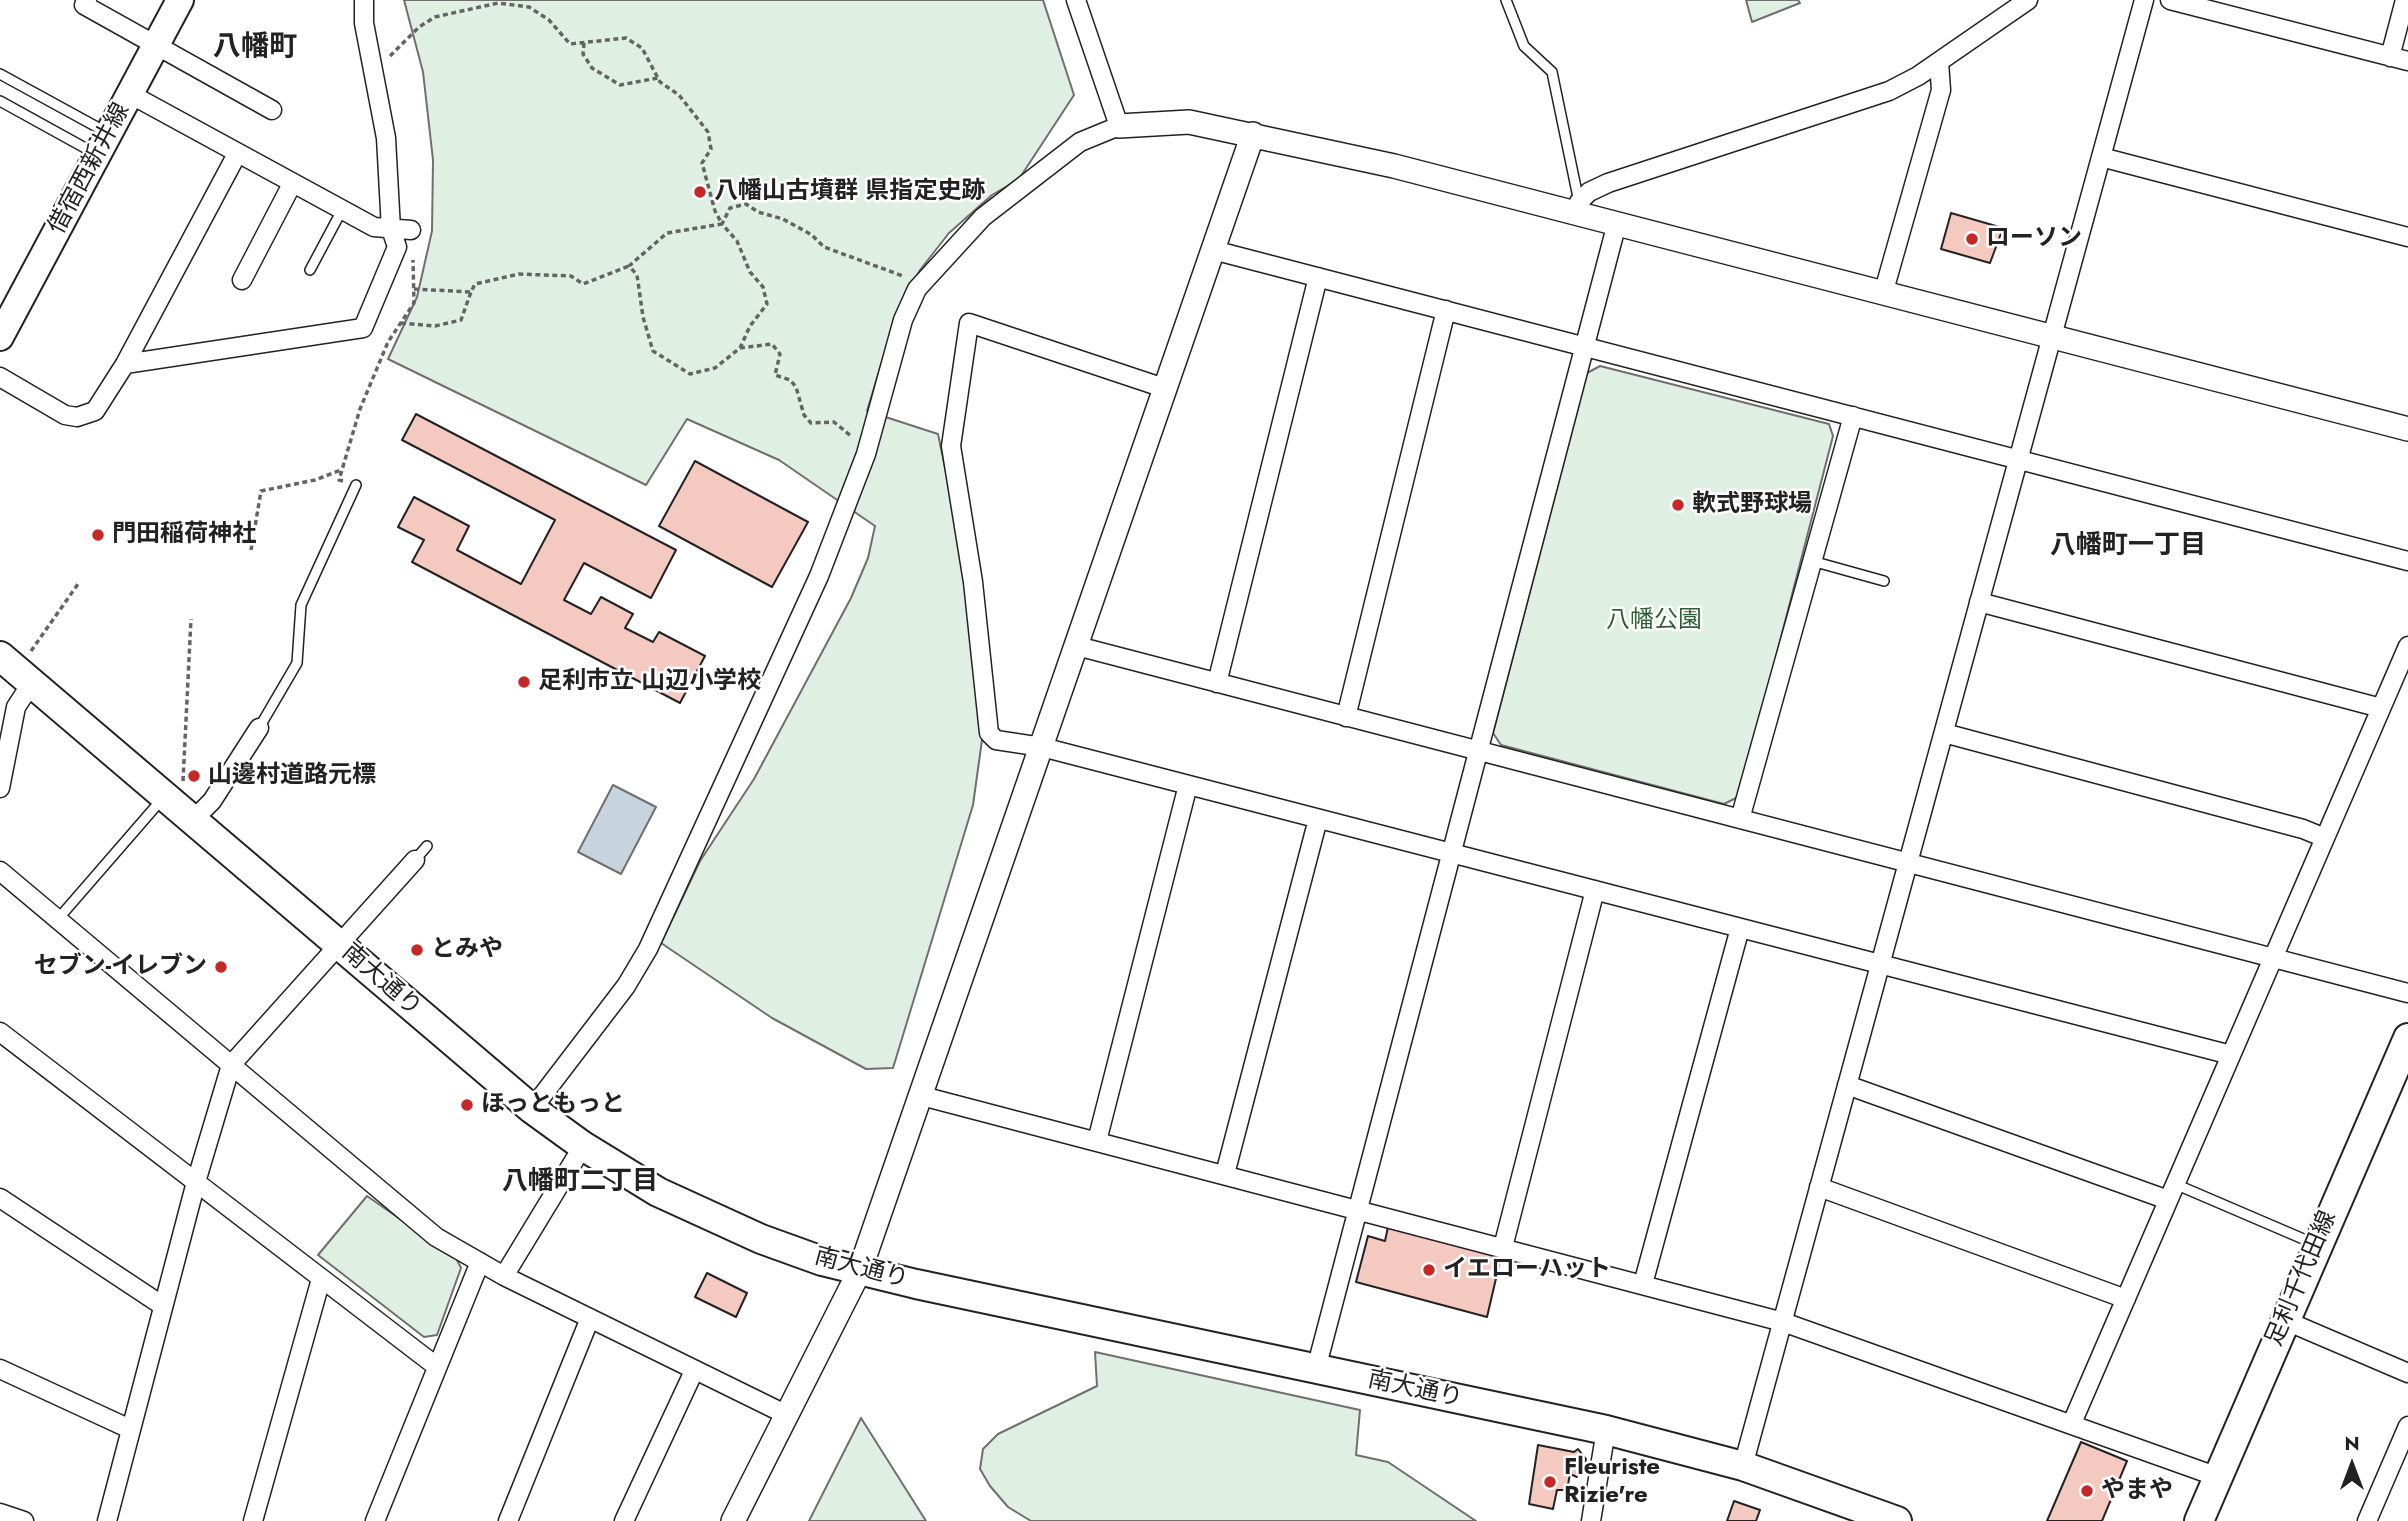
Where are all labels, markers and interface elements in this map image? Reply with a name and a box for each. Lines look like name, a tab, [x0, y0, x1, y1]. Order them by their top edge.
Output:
district label: 八幡町	[213, 31, 297, 65]
street label: 借宿西新井線	[43, 99, 137, 239]
place label: 八幡山古墳群 県指定史跡	[714, 178, 985, 206]
marker: 八幡山古墳群 県指定史跡	[692, 184, 708, 200]
place label: ローソン	[1986, 225, 2082, 253]
marker: ローソン	[1964, 231, 1980, 247]
place label: 軟式野球場	[1692, 491, 1812, 519]
marker: 軟式野球場	[1670, 497, 1686, 513]
place label: 門田稲荷神社	[112, 521, 256, 549]
marker: 門田稲荷神社	[90, 527, 106, 543]
district label: 八幡町一丁目	[2050, 531, 2206, 563]
park label: 八幡公園	[1606, 607, 1702, 635]
place label: 足利市立 山辺小学校	[538, 668, 761, 696]
marker: 足利市立 山辺小学校	[516, 674, 532, 690]
place label: 山邊村道路元標	[208, 762, 376, 790]
marker: 山邊村道路元標	[186, 768, 202, 784]
place label: とみや	[431, 936, 503, 964]
street label: 南大通り	[335, 939, 427, 1023]
marker: とみや	[409, 942, 425, 958]
place label: セブン-イレブン	[34, 953, 207, 981]
marker: セブン-イレブン	[213, 959, 229, 975]
place label: ほっともっと	[481, 1091, 625, 1119]
marker: ほっともっと	[459, 1097, 475, 1113]
district label: 八幡町二丁目	[502, 1167, 658, 1199]
street label: 足利千代田線	[2261, 1207, 2343, 1351]
street label: 南大通り	[811, 1243, 911, 1295]
place label: イエローハット	[1443, 1256, 1611, 1284]
marker: イエローハット	[1421, 1262, 1437, 1278]
street label: 南大通り	[1365, 1366, 1465, 1414]
north arrow	[2317, 1430, 2387, 1500]
text: N	[2344, 1430, 2360, 1457]
place label: Fleuriste Rizie're	[1564, 1454, 1660, 1510]
marker: Fleuriste Rizie're	[1542, 1474, 1558, 1490]
place label: やまや	[2101, 1477, 2173, 1505]
marker: やまや	[2079, 1483, 2095, 1499]

